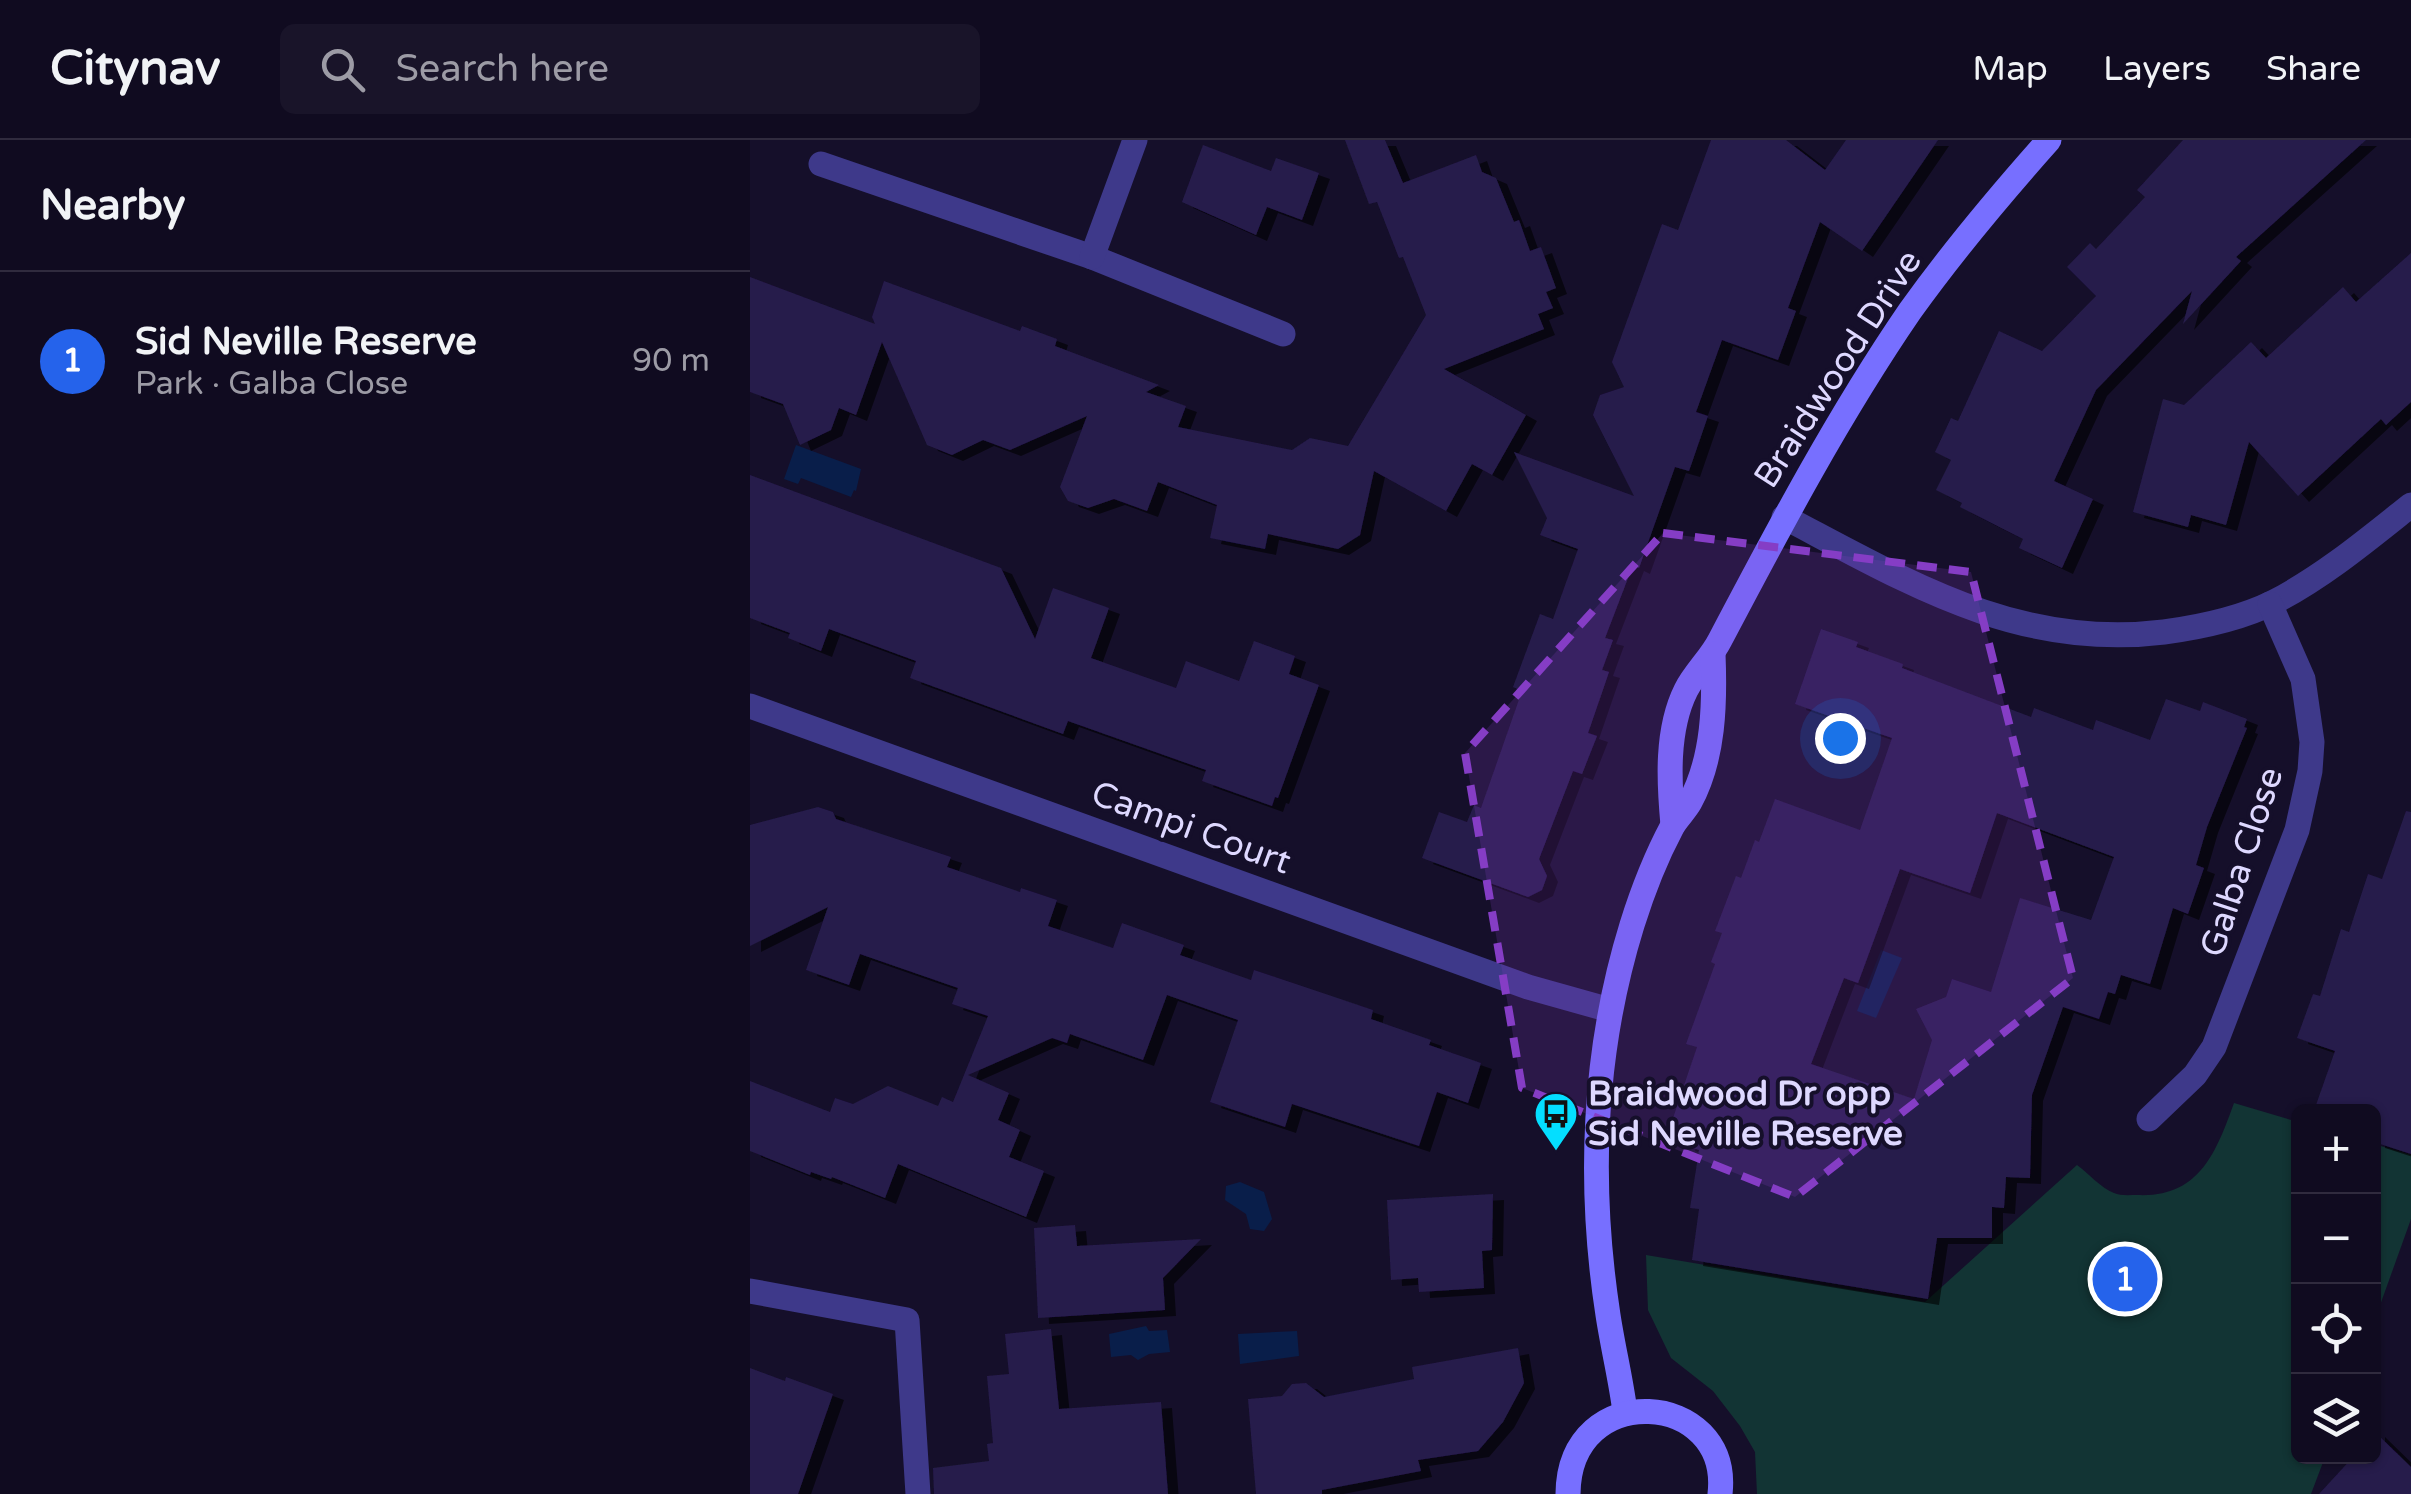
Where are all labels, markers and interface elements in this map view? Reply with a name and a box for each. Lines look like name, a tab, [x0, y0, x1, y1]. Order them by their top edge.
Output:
search box	[280, 24, 980, 114]
text: Citynav	[50, 40, 220, 98]
icon: search	[315, 42, 370, 97]
text: Search here	[395, 46, 609, 92]
text: Map	[1972, 48, 2048, 90]
text: Layers	[2103, 48, 2211, 90]
text: Share	[2266, 48, 2361, 90]
text: Nearby	[40, 180, 185, 231]
street label: Braidwood Drive	[1745, 242, 1931, 496]
text: Sid Neville Reserve	[135, 319, 477, 365]
text: 1	[62, 342, 83, 380]
text: 90 m	[632, 342, 710, 380]
text: Park · Galba Close	[135, 365, 408, 403]
your location	[1815, 713, 1866, 764]
street label: Galba Close	[2192, 762, 2292, 962]
street label: Campi Court	[1086, 772, 1296, 884]
place label: Braidwood Dr opp Sid Neville Reserve	[1588, 1073, 1903, 1155]
bus stop icon: Braidwood Dr opp Sid Neville Reserve	[1533, 1091, 1579, 1152]
map controls	[2291, 1104, 2381, 1464]
button: +	[2291, 1104, 2381, 1194]
button: −	[2291, 1194, 2381, 1284]
pin: 1	[2092, 1242, 2158, 1316]
button: locate	[2291, 1284, 2381, 1374]
button: layers	[2291, 1374, 2381, 1464]

